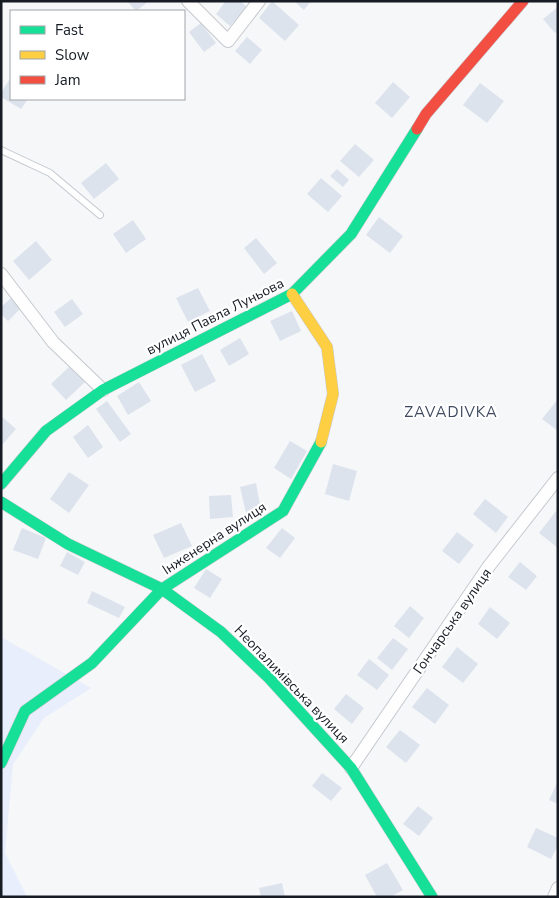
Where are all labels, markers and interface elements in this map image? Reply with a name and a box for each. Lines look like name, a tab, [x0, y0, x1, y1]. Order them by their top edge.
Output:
legend	[10, 10, 185, 100]
text: Fast	[55, 20, 84, 40]
text: Slow	[55, 45, 90, 65]
text: Jam	[54, 70, 81, 90]
street label: вулиця Павла Луньова	[143, 274, 287, 359]
district label: ZAVADIVKA	[404, 402, 498, 422]
street label: Інженерна вулиця	[159, 498, 270, 579]
street label: Гончарська вулиця	[409, 565, 496, 678]
street label: Неопалимівська вулиця	[230, 621, 353, 748]

